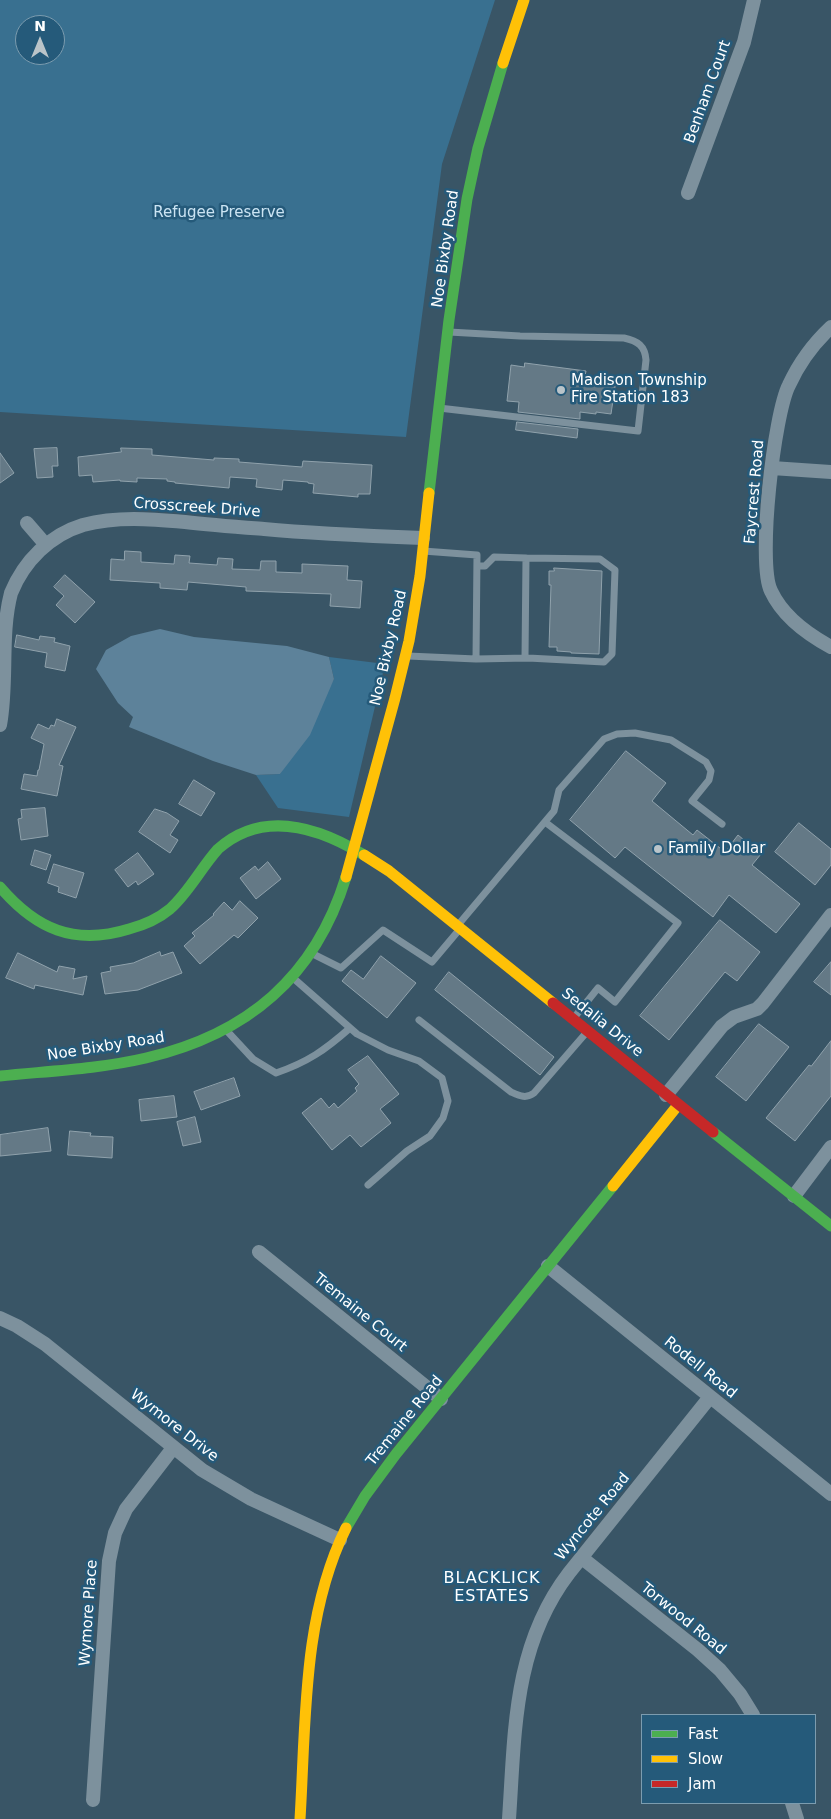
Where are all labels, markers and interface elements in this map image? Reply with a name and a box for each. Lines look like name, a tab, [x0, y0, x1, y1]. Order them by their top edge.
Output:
north arrow	[15, 15, 65, 65]
text: N	[34, 18, 46, 34]
street label: Benham Court	[681, 38, 735, 146]
street label: Noe Bixby Road	[429, 189, 463, 309]
park label: Refugee Preserve	[153, 204, 285, 222]
place label: Madison Township Fire Station 183	[571, 372, 707, 407]
marker: Madison Township Fire Station 183	[555, 384, 567, 396]
street label: Faycrest Road	[741, 439, 769, 545]
street label: Crosscreek Drive	[133, 495, 261, 521]
street label: Noe Bixby Road	[367, 588, 411, 708]
place label: Family Dollar	[668, 840, 765, 858]
marker: Family Dollar	[652, 843, 664, 855]
street label: Sedalia Drive	[558, 985, 646, 1061]
street label: Noe Bixby Road	[46, 1029, 166, 1065]
street label: Tremaine Court	[310, 1270, 410, 1356]
street label: Rodell Road	[660, 1333, 740, 1403]
street label: Tremaine Road	[363, 1372, 447, 1470]
street label: Wymore Drive	[126, 1386, 222, 1466]
street label: Wyncote Road	[552, 1469, 634, 1565]
street label: Wymore Place	[76, 1559, 102, 1667]
district label: BLACKLICK ESTATES	[442, 1569, 542, 1607]
street label: Torwood Road	[637, 1579, 729, 1659]
legend	[641, 1714, 816, 1804]
text: Fast	[688, 1725, 718, 1743]
text: Slow	[688, 1750, 723, 1768]
text: Jam	[688, 1775, 716, 1793]

